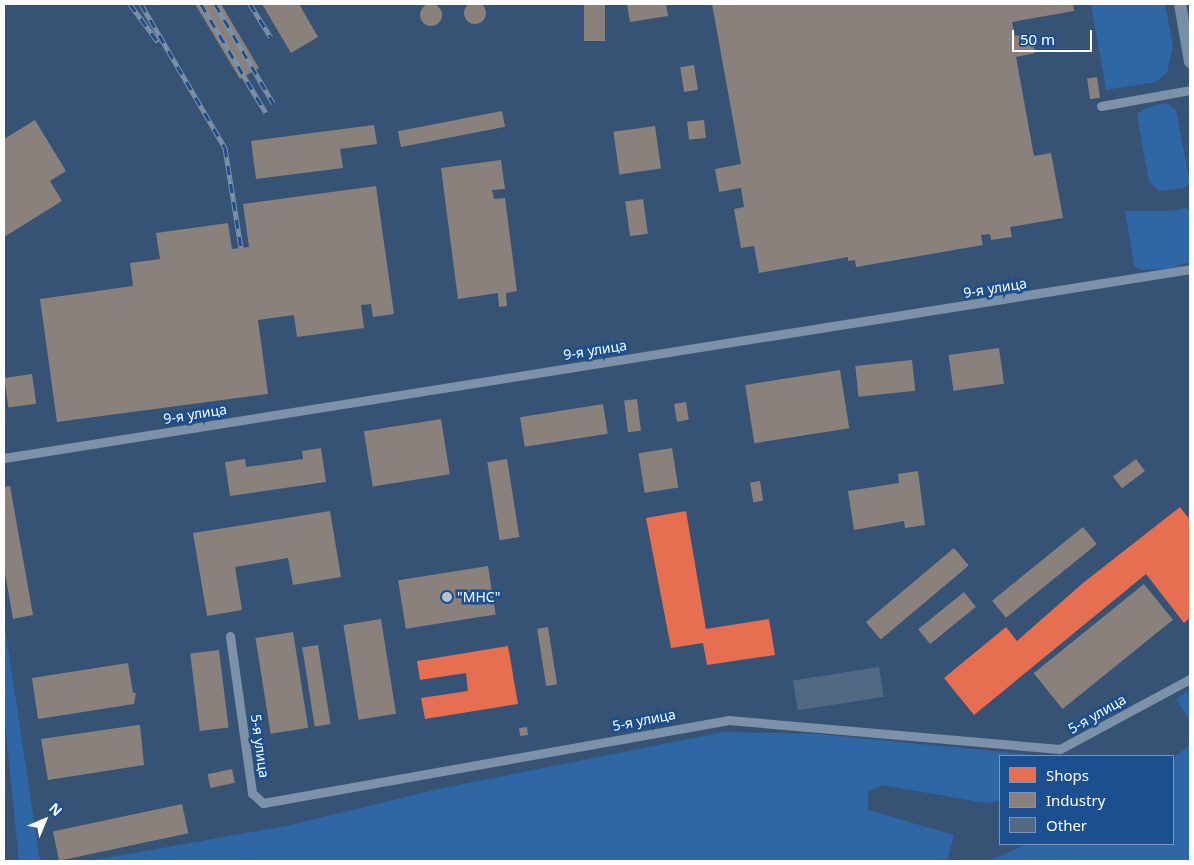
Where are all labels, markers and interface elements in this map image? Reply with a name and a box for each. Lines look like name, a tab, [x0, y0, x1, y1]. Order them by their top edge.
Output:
scale bar	[1014, 20, 1094, 52]
text: 50 m	[1020, 29, 1055, 49]
street label: 9-я улица	[962, 275, 1028, 301]
street label: 9-я улица	[562, 337, 628, 363]
street label: 9-я улица	[162, 401, 228, 427]
place label: "МНС"	[457, 589, 500, 605]
marker: "МНС"	[441, 591, 453, 603]
street label: 5-я улица	[1065, 691, 1129, 737]
street label: 5-я улица	[611, 706, 677, 734]
street label: 5-я улица	[247, 713, 273, 779]
legend	[999, 755, 1174, 845]
text: Shops	[1046, 765, 1089, 785]
text: Industry	[1046, 790, 1105, 810]
north arrow	[20, 795, 70, 845]
text: N	[45, 798, 67, 820]
text: Other	[1046, 815, 1087, 835]

